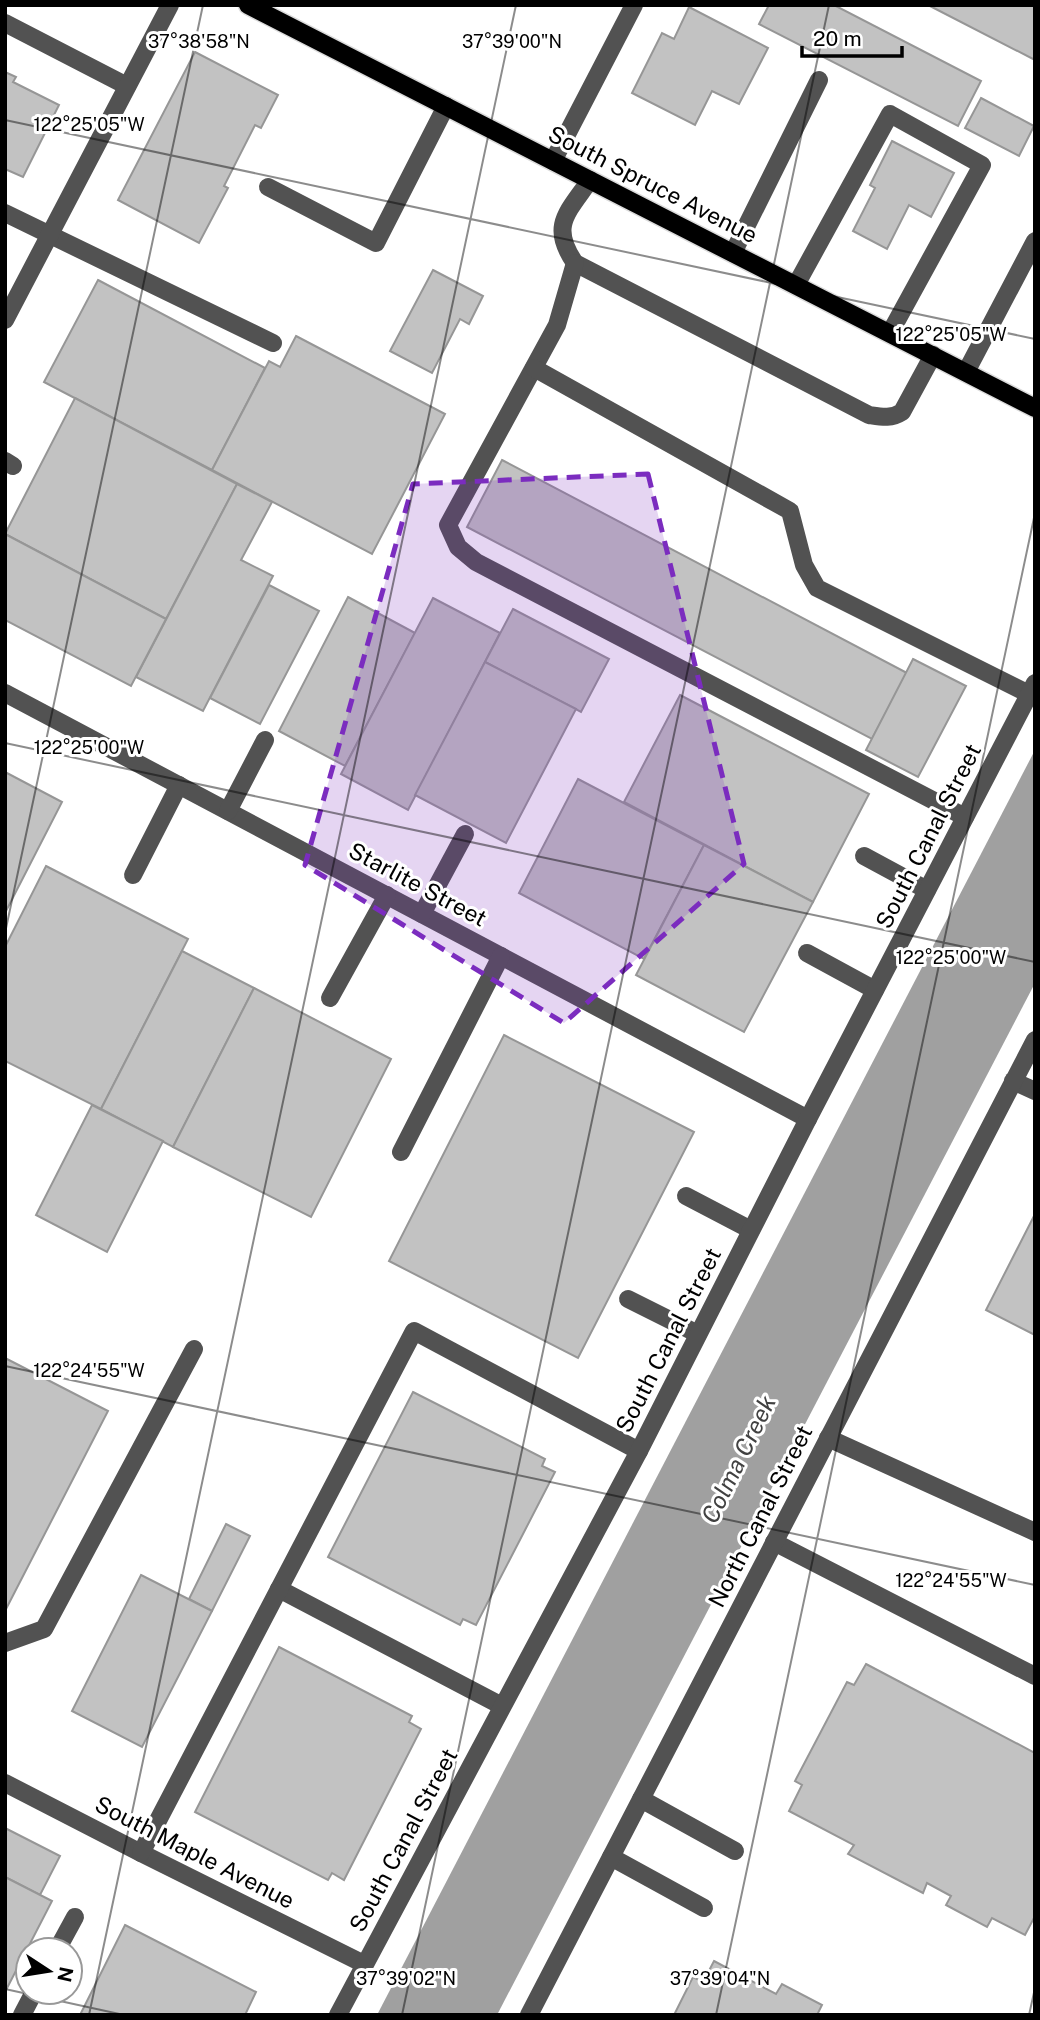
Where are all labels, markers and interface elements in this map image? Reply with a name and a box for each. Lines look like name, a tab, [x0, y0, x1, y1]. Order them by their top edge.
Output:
scale bar	[802, 14, 902, 58]
text: 20 m	[813, 26, 862, 51]
text: 37°38'58"N	[148, 31, 250, 52]
text: 37°39'00"N	[462, 31, 562, 52]
text: 122°25'05"W	[33, 114, 145, 135]
street label: South Spruce Avenue	[544, 120, 762, 248]
text: 122°25'05"W	[895, 324, 1007, 345]
text: 122°25'00"W	[34, 737, 144, 758]
street label: South Canal Street	[870, 739, 986, 933]
street label: Starlite Street	[344, 836, 492, 932]
text: 122°25'00"W	[896, 947, 1006, 968]
street label: South Canal Street	[610, 1243, 726, 1437]
text: 122°24'55"W	[33, 1360, 145, 1381]
water label: Colma Creek	[695, 1391, 781, 1527]
street label: North Canal Street	[702, 1420, 818, 1612]
text: 122°24'55"W	[895, 1570, 1007, 1591]
street label: South Canal Street	[343, 1744, 463, 1936]
street label: South Maple Avenue	[91, 1790, 299, 1914]
north arrow	[14, 1936, 84, 2006]
text: N	[53, 1965, 78, 1984]
text: 37°39'02"N	[356, 1968, 456, 1989]
text: 37°39'04"N	[670, 1968, 770, 1989]

